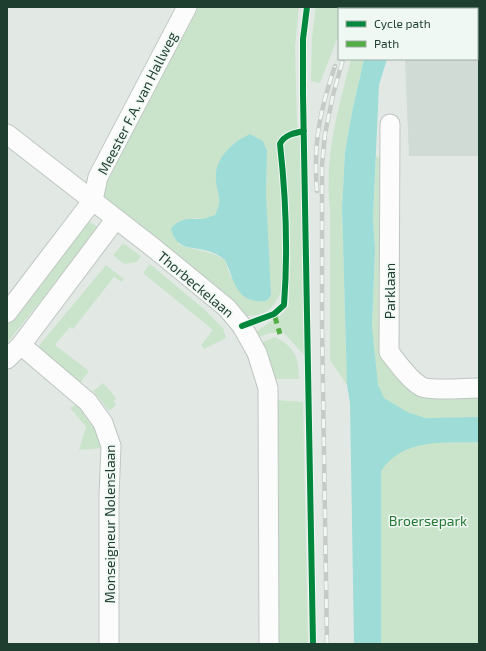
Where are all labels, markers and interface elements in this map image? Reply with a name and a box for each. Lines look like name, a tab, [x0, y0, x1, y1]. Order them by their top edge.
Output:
legend	[338, 8, 478, 60]
text: Cycle path	[374, 16, 431, 30]
street label: Meester F.A. van Hallweg	[93, 28, 181, 177]
text: Path	[374, 36, 399, 50]
street label: Thorbeckelaan	[154, 247, 238, 321]
street label: Parklaan	[381, 263, 398, 319]
street label: Monseigneur Nolenslaan	[101, 445, 118, 603]
park label: Broersepark	[389, 512, 467, 529]

